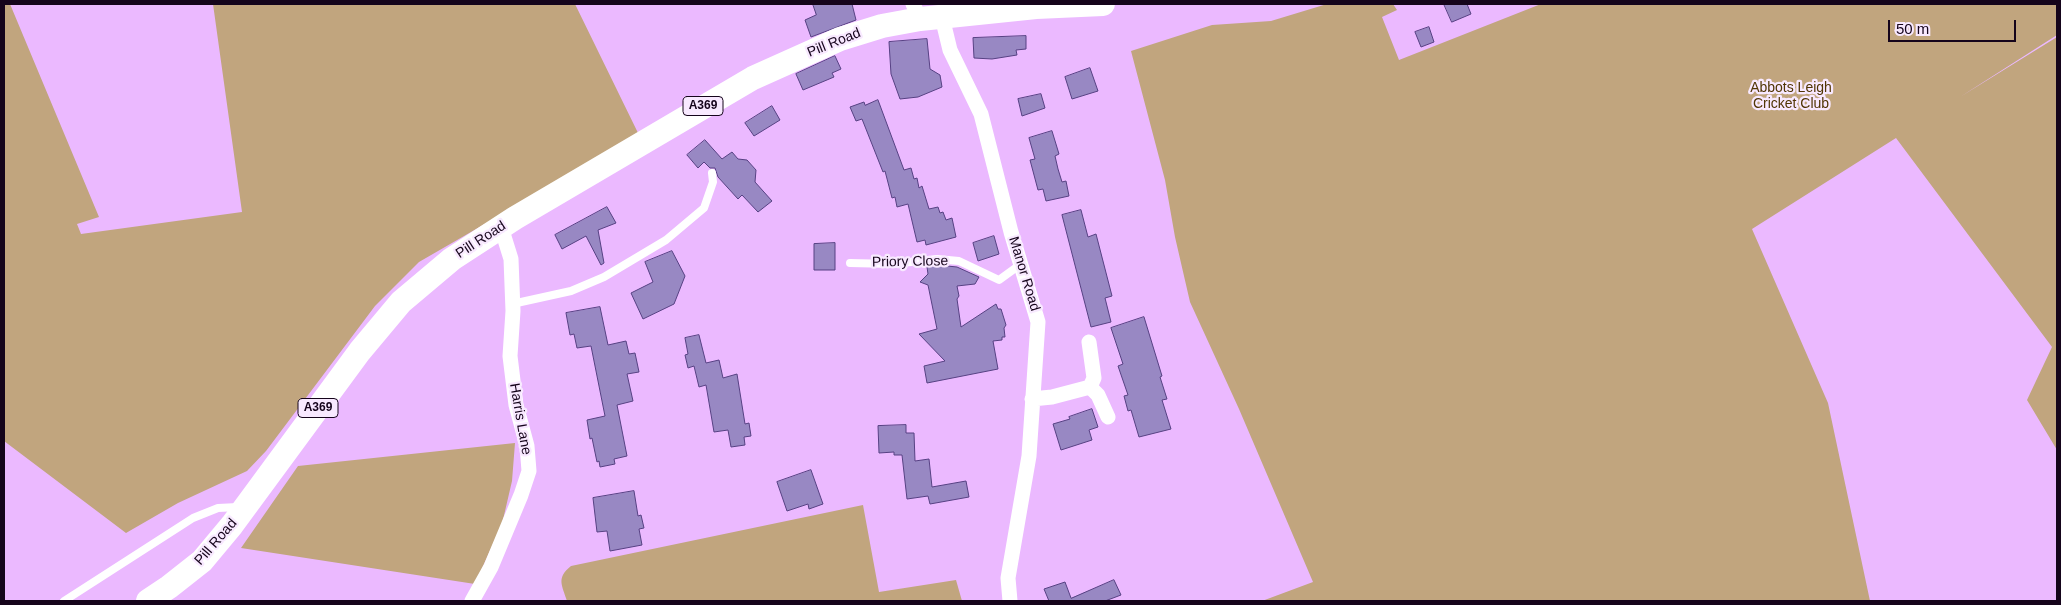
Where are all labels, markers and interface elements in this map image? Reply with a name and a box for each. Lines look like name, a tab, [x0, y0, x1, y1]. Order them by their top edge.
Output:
scale bar	[1891, 10, 2018, 42]
text: 50 m	[1896, 20, 1929, 37]
street label: Pill Road	[805, 25, 863, 61]
park label: Abbots Leigh Cricket Club	[1750, 80, 1832, 112]
road number: A369	[683, 96, 723, 115]
street label: Pill Road	[453, 218, 509, 262]
street label: Manor Road	[1005, 235, 1043, 313]
street label: Priory Close	[872, 253, 948, 271]
street label: Harris Lane	[505, 382, 535, 456]
road number: A369	[298, 398, 338, 418]
street label: Pill Road	[191, 515, 241, 569]

